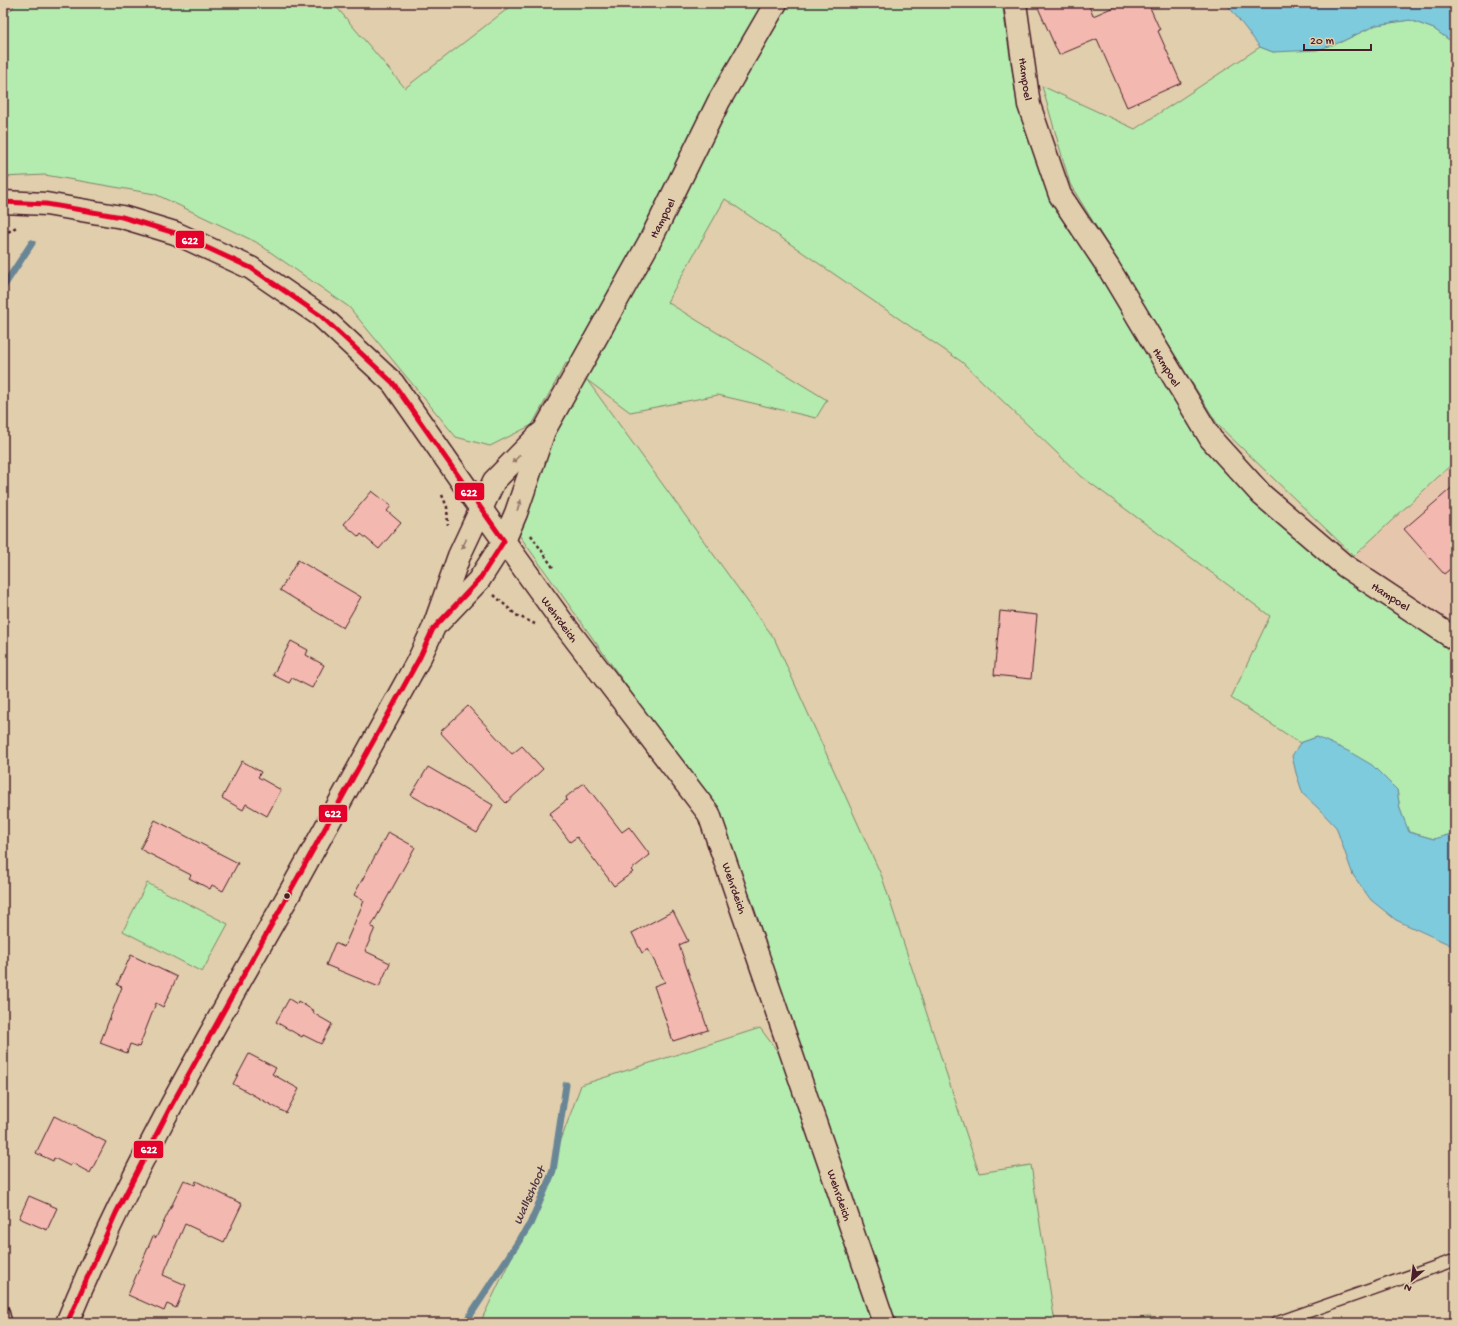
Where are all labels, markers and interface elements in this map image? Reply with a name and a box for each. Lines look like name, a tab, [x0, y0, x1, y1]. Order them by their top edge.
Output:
scale bar	[1304, 26, 1371, 52]
text: 20 m	[1310, 35, 1335, 49]
street label: Hampoel	[1014, 57, 1034, 102]
street label: Hampoel	[648, 196, 680, 241]
line badge: 622	[175, 230, 205, 249]
text: 622	[182, 236, 199, 248]
street label: Hampoel	[1148, 346, 1183, 390]
one-way arrow	[511, 454, 521, 464]
line badge: 622	[454, 482, 485, 501]
text: 622	[461, 488, 478, 500]
one-way arrow	[516, 499, 522, 511]
one-way arrow	[461, 539, 467, 550]
street label: Hampoel	[1368, 580, 1412, 615]
street label: Wehrdeich	[537, 594, 580, 646]
line badge: 622	[318, 804, 348, 823]
text: 622	[325, 809, 342, 821]
street label: Wehrdeich	[718, 861, 749, 917]
unlabelled marker	[282, 891, 292, 901]
line badge: 622	[133, 1140, 164, 1159]
text: 622	[141, 1145, 158, 1157]
water label: Wallschloot	[511, 1162, 551, 1227]
street label: Wehrdeich	[823, 1168, 854, 1224]
north arrow	[1392, 1260, 1432, 1300]
text: N	[1402, 1280, 1414, 1294]

